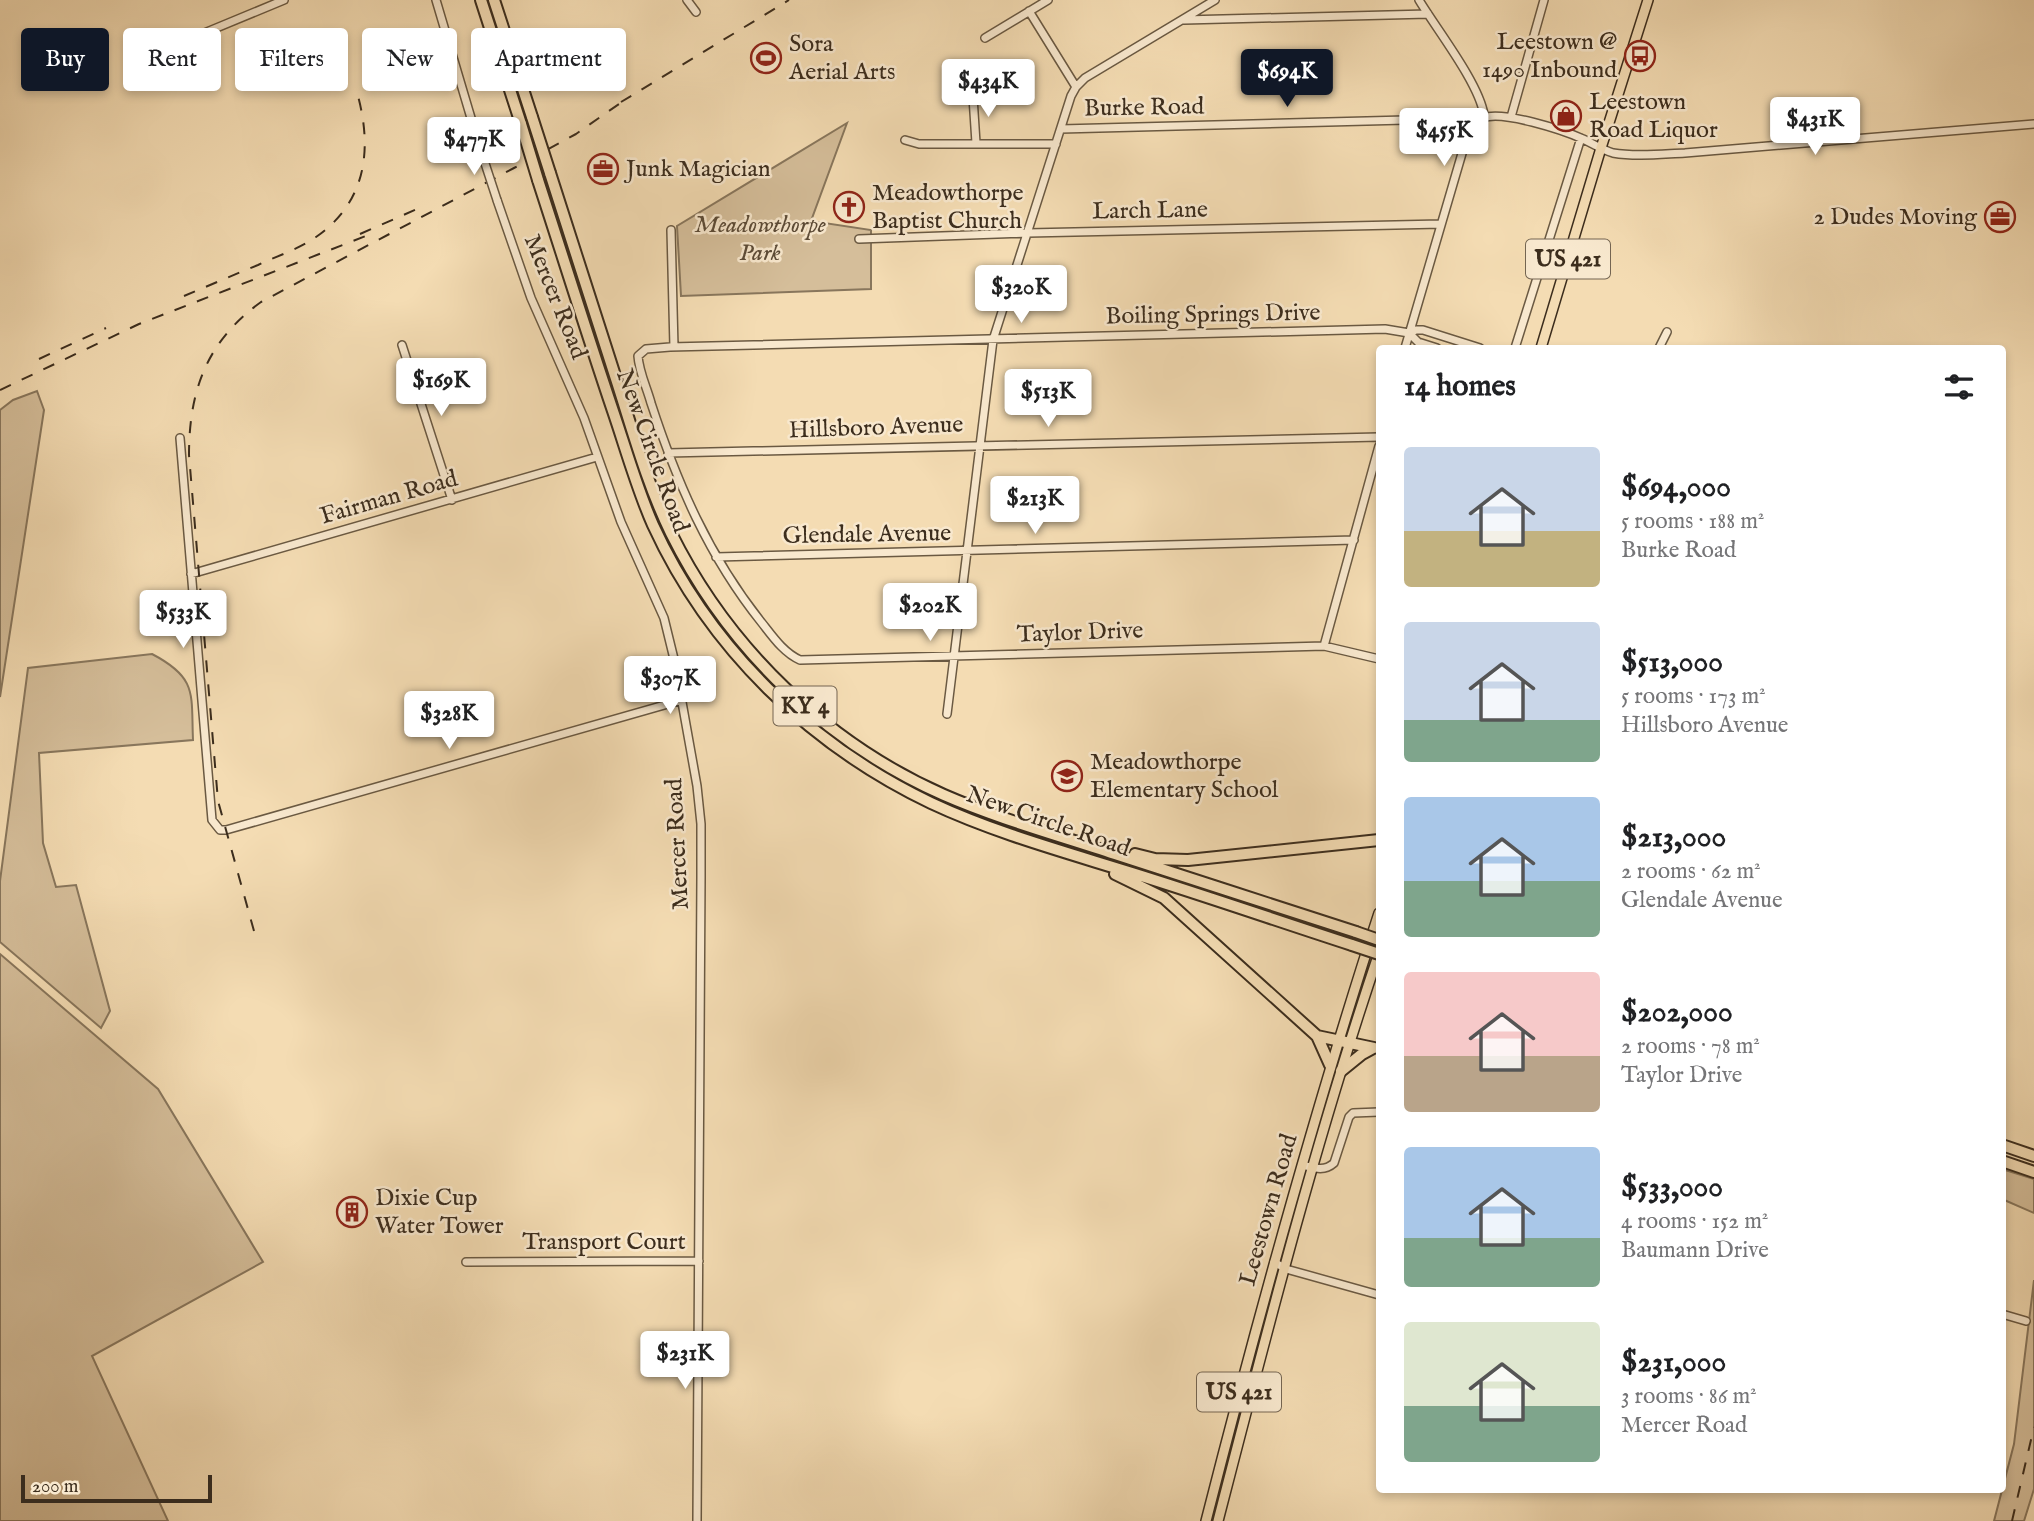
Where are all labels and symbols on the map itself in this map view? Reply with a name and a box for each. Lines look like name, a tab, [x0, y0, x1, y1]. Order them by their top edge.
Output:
place label: Leestown @ 1490 Inbound	[1482, 27, 1617, 86]
place label: Sora Aerial Arts	[788, 29, 895, 88]
bus stop icon: Leestown @ 1490 Inbound	[1623, 39, 1657, 73]
sports icon: Sora Aerial Arts	[749, 41, 783, 75]
pin: $694K	[1238, 50, 1336, 109]
pin: $434K	[939, 60, 1037, 119]
place label: Leestown Road Liquor	[1589, 87, 1718, 146]
street label: Burke Road	[1084, 91, 1205, 125]
pin: $431K	[1766, 97, 1864, 157]
shop icon: Leestown Road Liquor	[1549, 99, 1583, 133]
pin: $455K	[1395, 108, 1493, 168]
pin: $477K	[425, 118, 523, 177]
office icon: Junk Magician	[586, 152, 620, 186]
place label: Junk Magician	[623, 154, 771, 185]
place label: Meadowthorpe Baptist Church	[872, 178, 1024, 237]
church icon: Meadowthorpe Baptist Church	[832, 190, 866, 224]
street label: Larch Lane	[1092, 194, 1208, 228]
office icon: 2 Dudes Moving	[1983, 200, 2017, 234]
place label: 2 Dudes Moving	[1813, 202, 1978, 233]
park label: Meadowthorpe Park	[694, 210, 826, 269]
street label: Mercer Road	[516, 230, 594, 364]
road number: US 421	[1526, 240, 1610, 278]
pin: $320K	[972, 266, 1070, 325]
street label: Boiling Springs Drive	[1105, 298, 1321, 332]
pin: $169K	[392, 358, 490, 418]
street label: New Circle Road	[608, 365, 696, 537]
pin: $513K	[999, 370, 1097, 429]
street label: Hillsboro Avenue	[788, 409, 964, 447]
street label: Fairman Road	[317, 464, 462, 532]
pin: $213K	[986, 476, 1084, 536]
street label: Glendale Avenue	[782, 518, 952, 552]
pin: $202K	[881, 584, 979, 643]
pin: $533K	[134, 590, 232, 650]
street label: Taylor Drive	[1016, 615, 1144, 651]
pin: $307K	[621, 656, 719, 716]
road number: KY 4	[774, 686, 836, 726]
pin: $328K	[400, 692, 498, 751]
place label: Meadowthorpe Elementary School	[1090, 747, 1279, 806]
school or university icon: Meadowthorpe Elementary School	[1050, 759, 1084, 793]
street label: Mercer Road	[659, 777, 697, 911]
street label: New Circle Road	[962, 779, 1134, 865]
street label: Leestown Road	[1233, 1130, 1306, 1290]
place label: Dixie Cup Water Tower	[375, 1183, 504, 1242]
building icon: Dixie Cup Water Tower	[335, 1195, 369, 1229]
street label: Transport Court	[522, 1227, 686, 1258]
pin: $231K	[636, 1332, 734, 1391]
road number: US 421	[1197, 1372, 1281, 1412]
scale bar	[21, 1472, 212, 1504]

